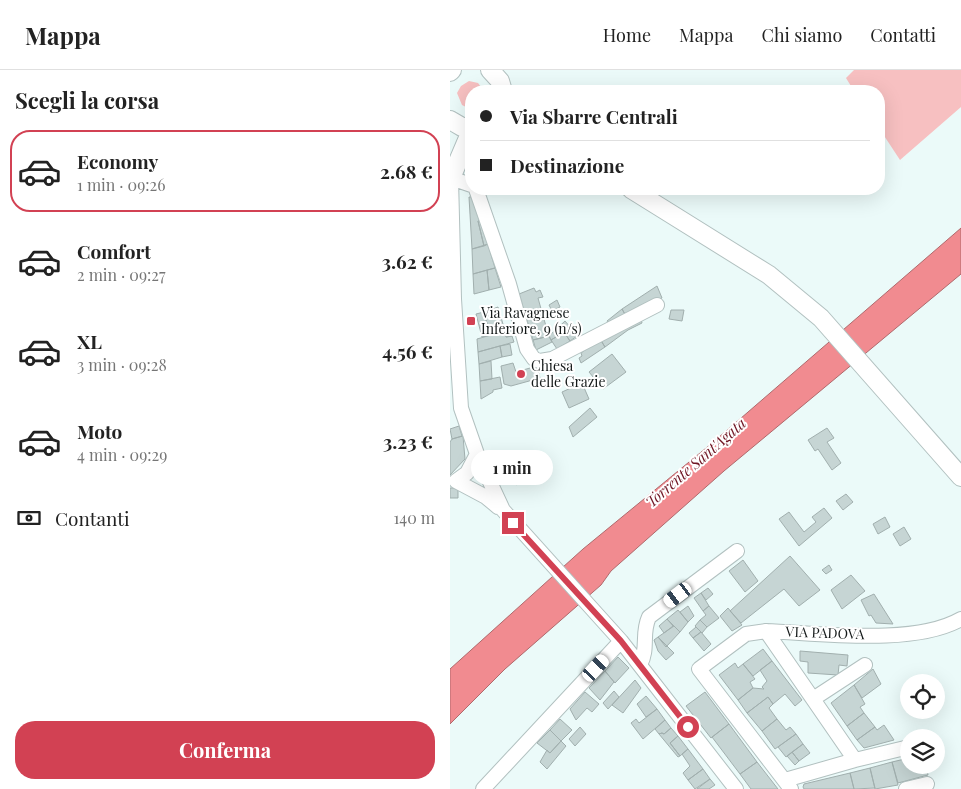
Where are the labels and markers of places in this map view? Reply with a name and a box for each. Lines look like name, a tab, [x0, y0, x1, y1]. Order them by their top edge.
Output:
place label: Via Ravagnese Inferiore, 9 (n/s)	[480, 303, 582, 338]
marker: Via Ravagnese Inferiore, 9 (n/s)	[465, 315, 477, 327]
place label: Chiesa delle Grazie	[531, 356, 606, 391]
marker: Chiesa delle Grazie	[515, 368, 527, 380]

